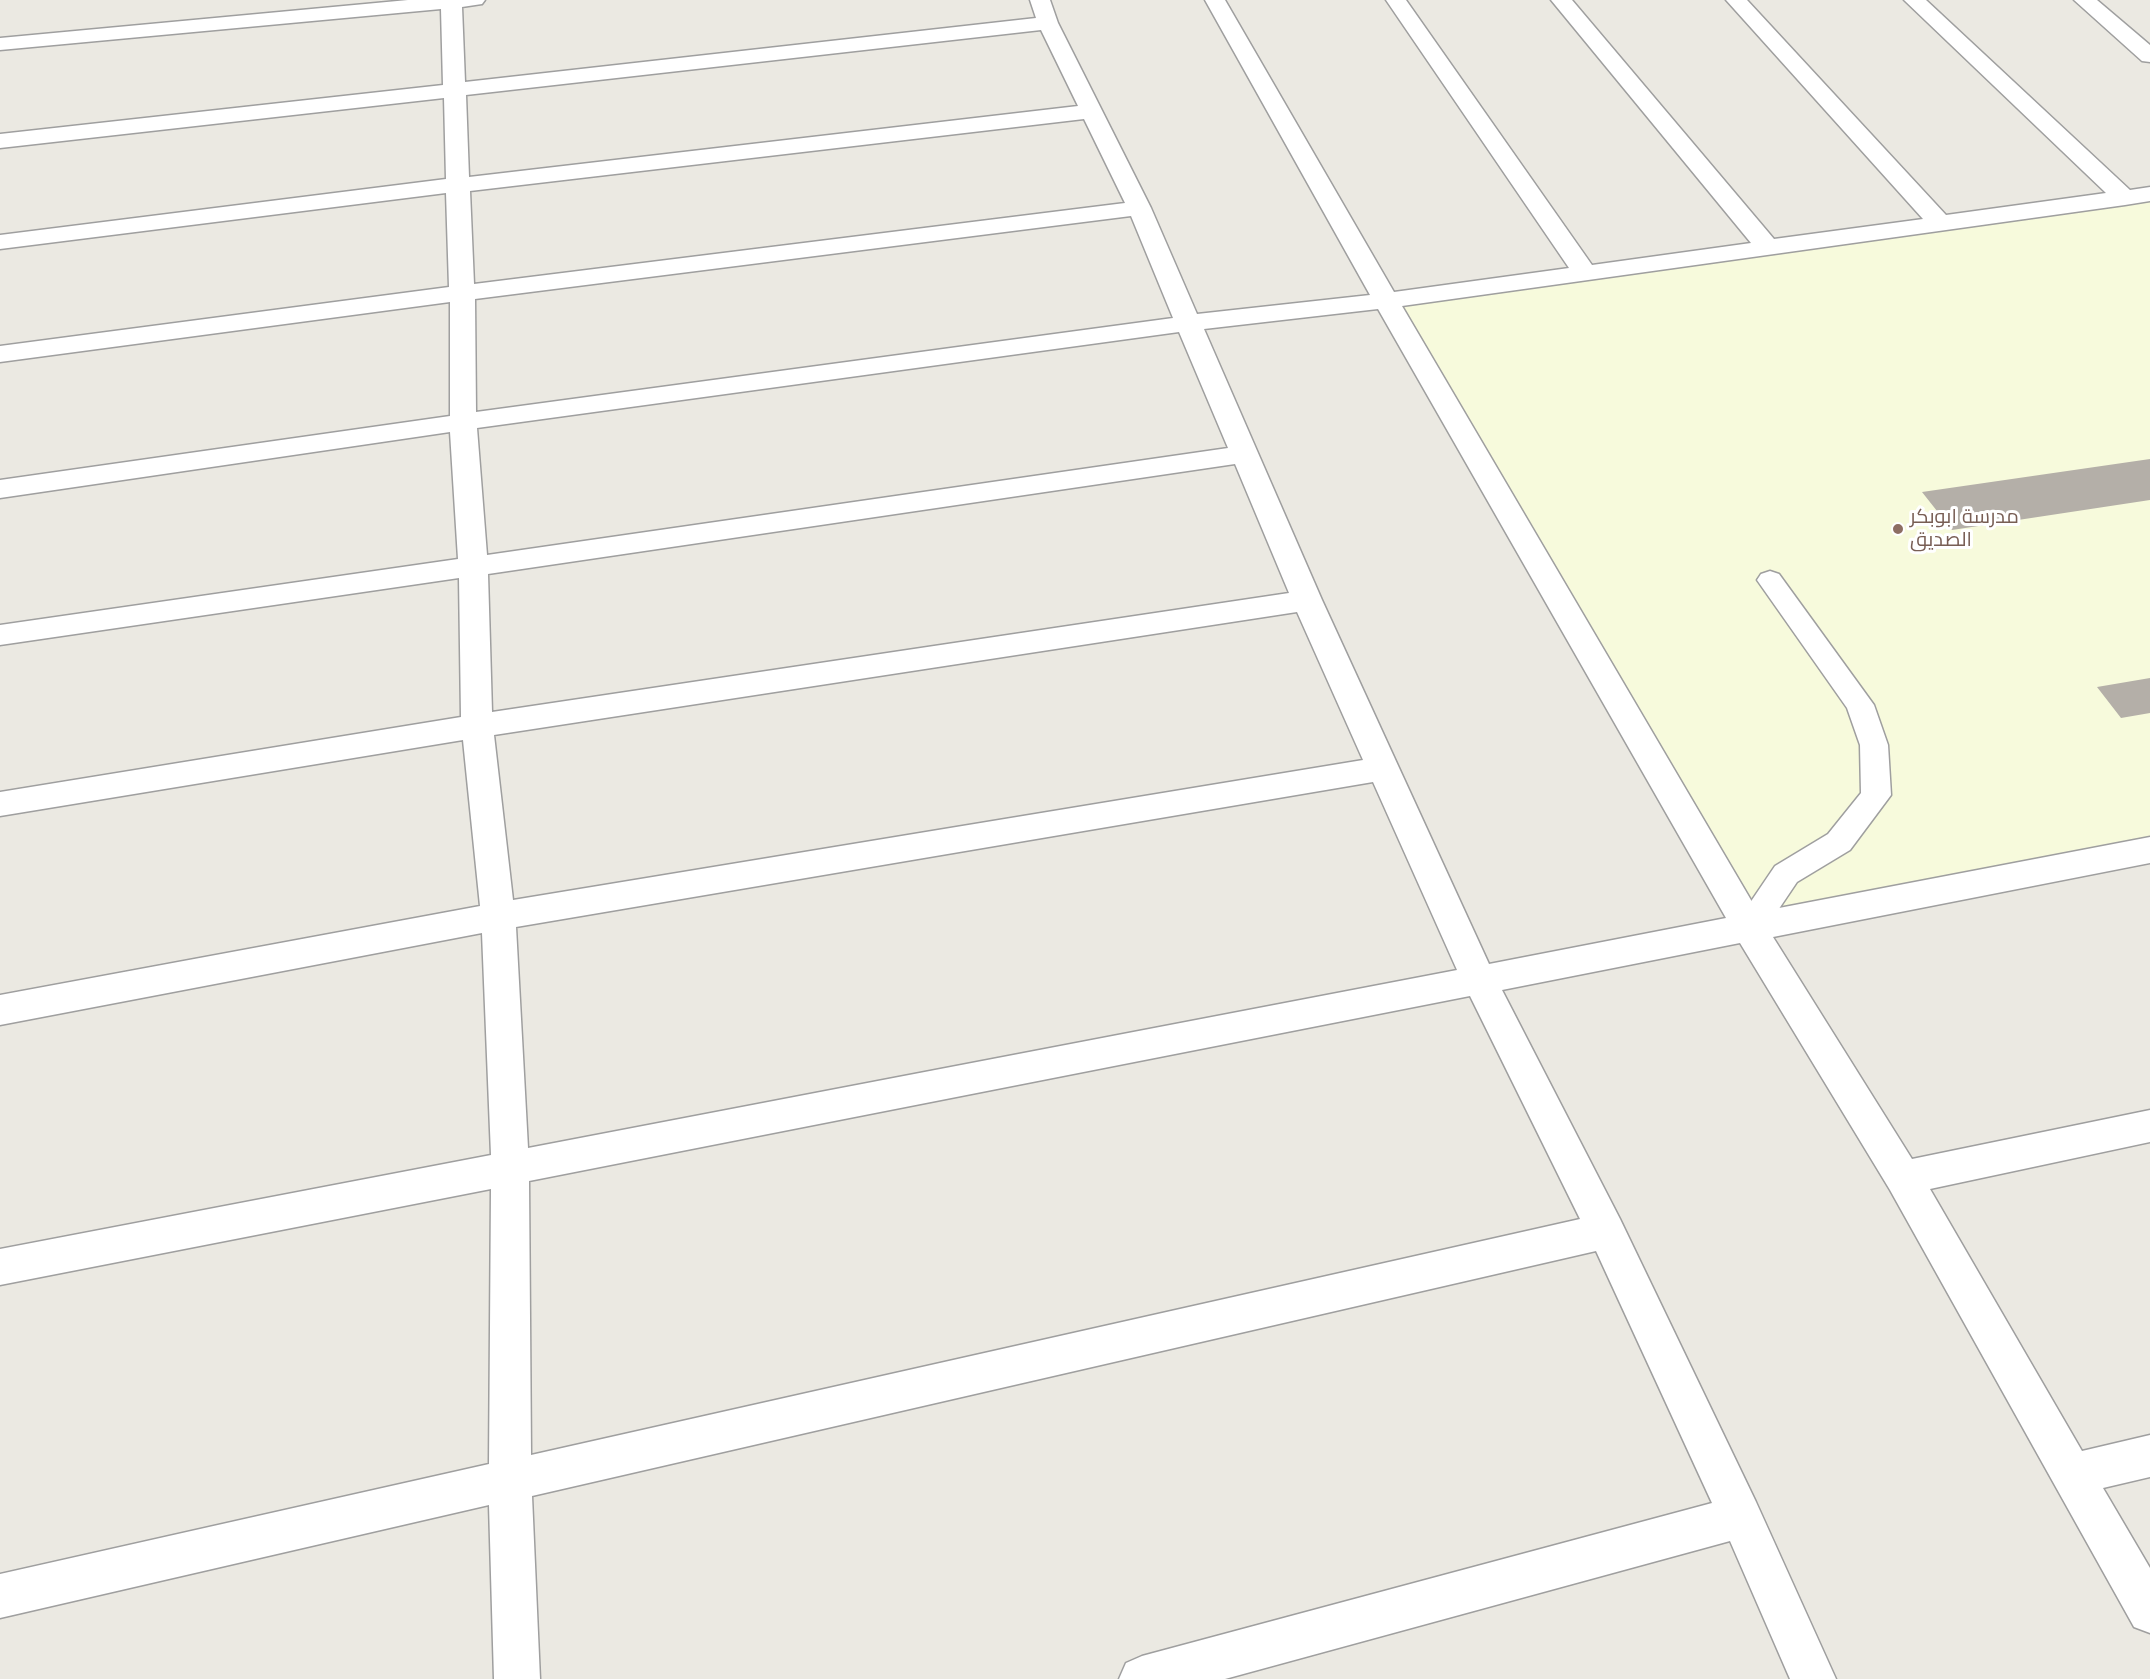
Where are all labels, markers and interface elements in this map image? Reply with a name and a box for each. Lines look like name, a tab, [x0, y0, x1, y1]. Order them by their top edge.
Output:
place label: مدرسة ابوبكر الصديق	[1910, 506, 2019, 553]
marker: مدرسة ابوبكر الصديق	[1891, 522, 1905, 536]

